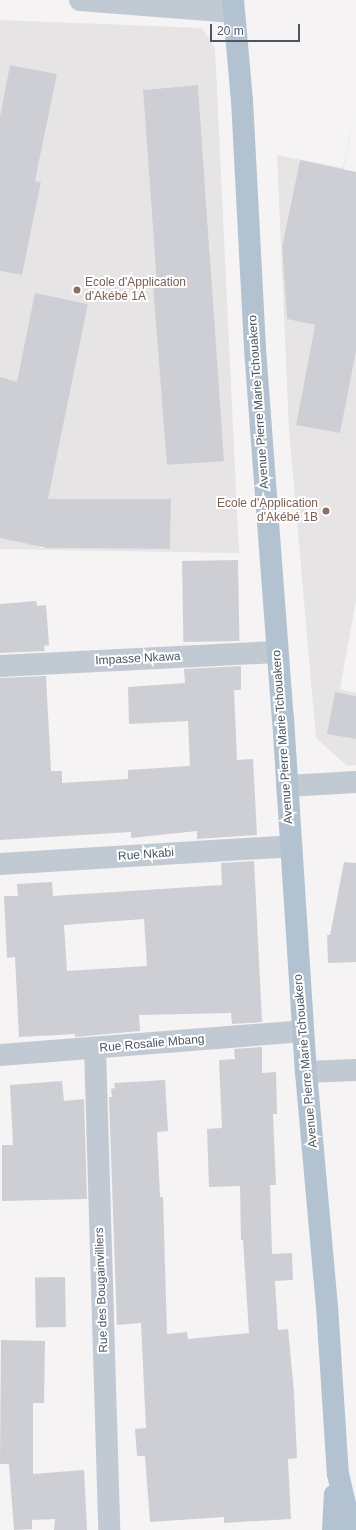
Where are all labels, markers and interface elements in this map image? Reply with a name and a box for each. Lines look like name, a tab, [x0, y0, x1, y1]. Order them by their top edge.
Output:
scale bar	[212, 16, 302, 42]
text: 20 m	[217, 24, 244, 38]
place label: Ecole d'Application d'Akébé 1A	[85, 276, 186, 304]
marker: Ecole d'Application d'Akébé 1A	[72, 285, 82, 295]
street label: Avenue Pierre Marie Tchouakero	[246, 314, 272, 490]
place label: Ecole d'Application d'Akébé 1B	[217, 497, 318, 525]
marker: Ecole d'Application d'Akébé 1B	[321, 506, 331, 516]
street label: Avenue Pierre Marie Tchouakero	[270, 649, 296, 825]
street label: Impasse Nkawa	[95, 650, 181, 668]
street label: Rue Nkabi	[118, 846, 174, 864]
street label: Avenue Pierre Marie Tchouakero	[291, 973, 321, 1149]
street label: Rue Rosalie Mbang	[99, 1032, 205, 1056]
street label: Rue des Bougainvilliers	[93, 1227, 111, 1353]

